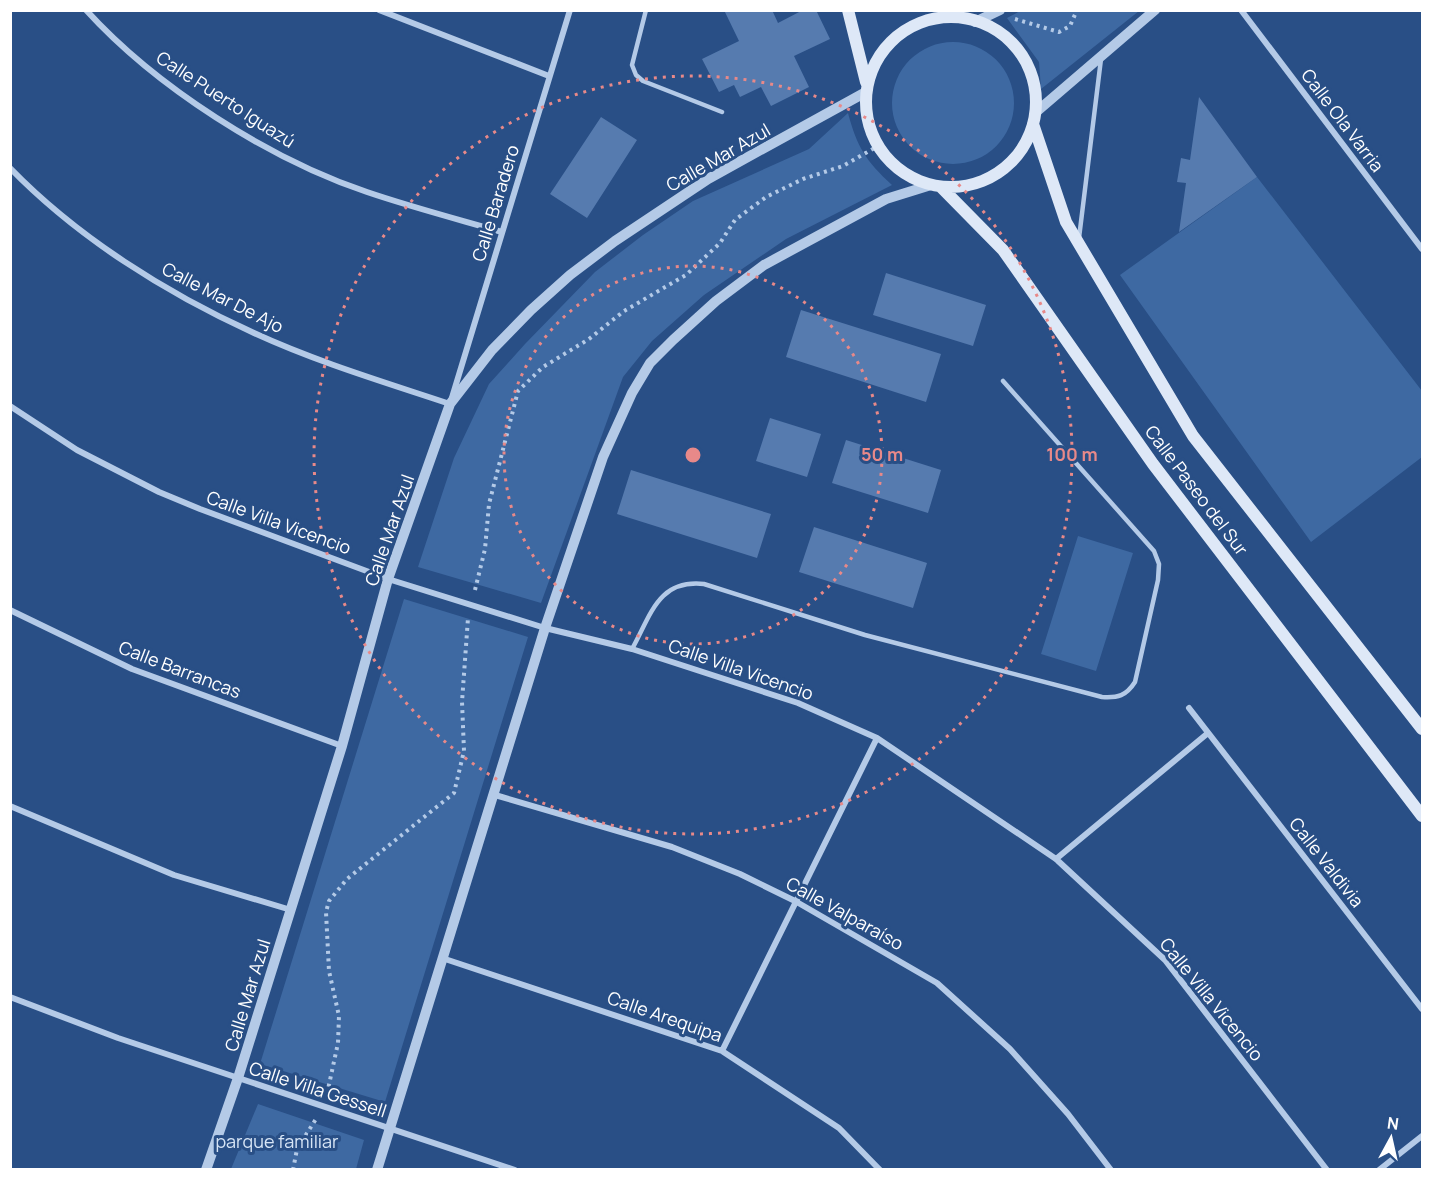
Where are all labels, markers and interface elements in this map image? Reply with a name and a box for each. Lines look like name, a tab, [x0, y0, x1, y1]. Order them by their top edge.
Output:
street label: Calle Puerto Iguazú	[152, 45, 300, 153]
street label: Calle Ola Varria	[1296, 63, 1390, 177]
street label: Calle Mar Azul	[662, 117, 774, 197]
street label: Calle Baradero	[466, 142, 524, 264]
street label: Calle Mar De Ajo	[158, 256, 288, 338]
street label: Calle Paseo del Sur	[1140, 420, 1254, 560]
text: 50 m	[861, 442, 903, 466]
text: 100 m	[1046, 442, 1098, 466]
centre of rings	[683, 445, 703, 465]
street label: Calle Mar Azul	[359, 471, 419, 589]
street label: Calle Villa Vicencio	[204, 485, 354, 559]
street label: Calle Villa Vicencio	[665, 633, 817, 705]
street label: Calle Barrancas	[115, 635, 245, 703]
street label: Calle Valdivia	[1284, 812, 1370, 912]
street label: Calle Valparaíso	[782, 871, 908, 955]
street label: Calle Villa Vicencio	[1155, 932, 1269, 1066]
street label: Calle Mar Azul	[219, 936, 275, 1054]
street label: Calle Arequipa	[604, 985, 726, 1047]
street label: Calle Villa Gessell	[246, 1055, 390, 1123]
north arrow	[1361, 1108, 1421, 1168]
text: N	[1386, 1111, 1400, 1135]
park label: parque familiar	[215, 1129, 339, 1153]

